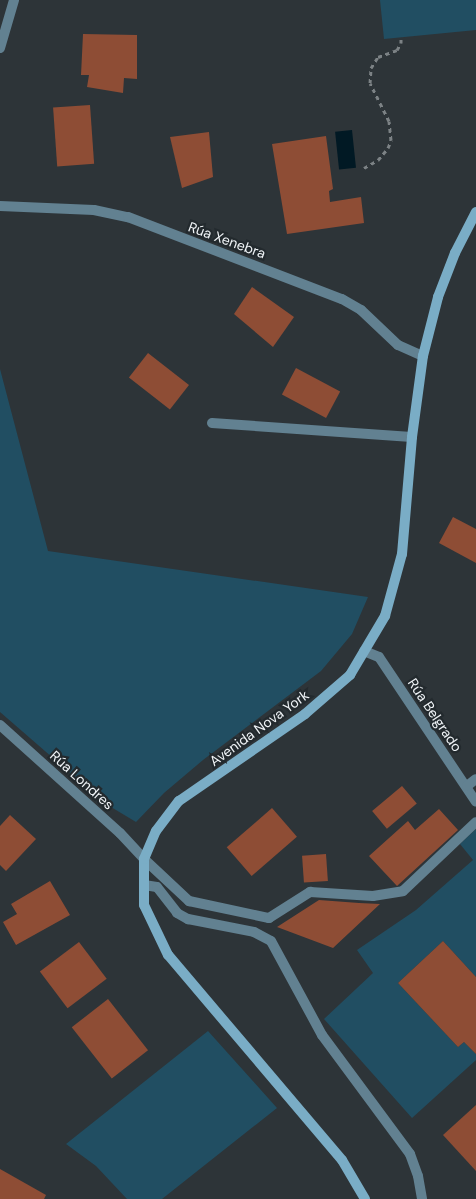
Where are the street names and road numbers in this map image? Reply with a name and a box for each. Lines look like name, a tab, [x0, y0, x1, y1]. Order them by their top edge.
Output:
street label: Rúa Xenebra	[186, 218, 268, 262]
street label: Rúa Belgrado	[404, 675, 466, 755]
street label: Avenida Nova York	[206, 686, 312, 770]
street label: Rúa Londres	[47, 747, 117, 813]

